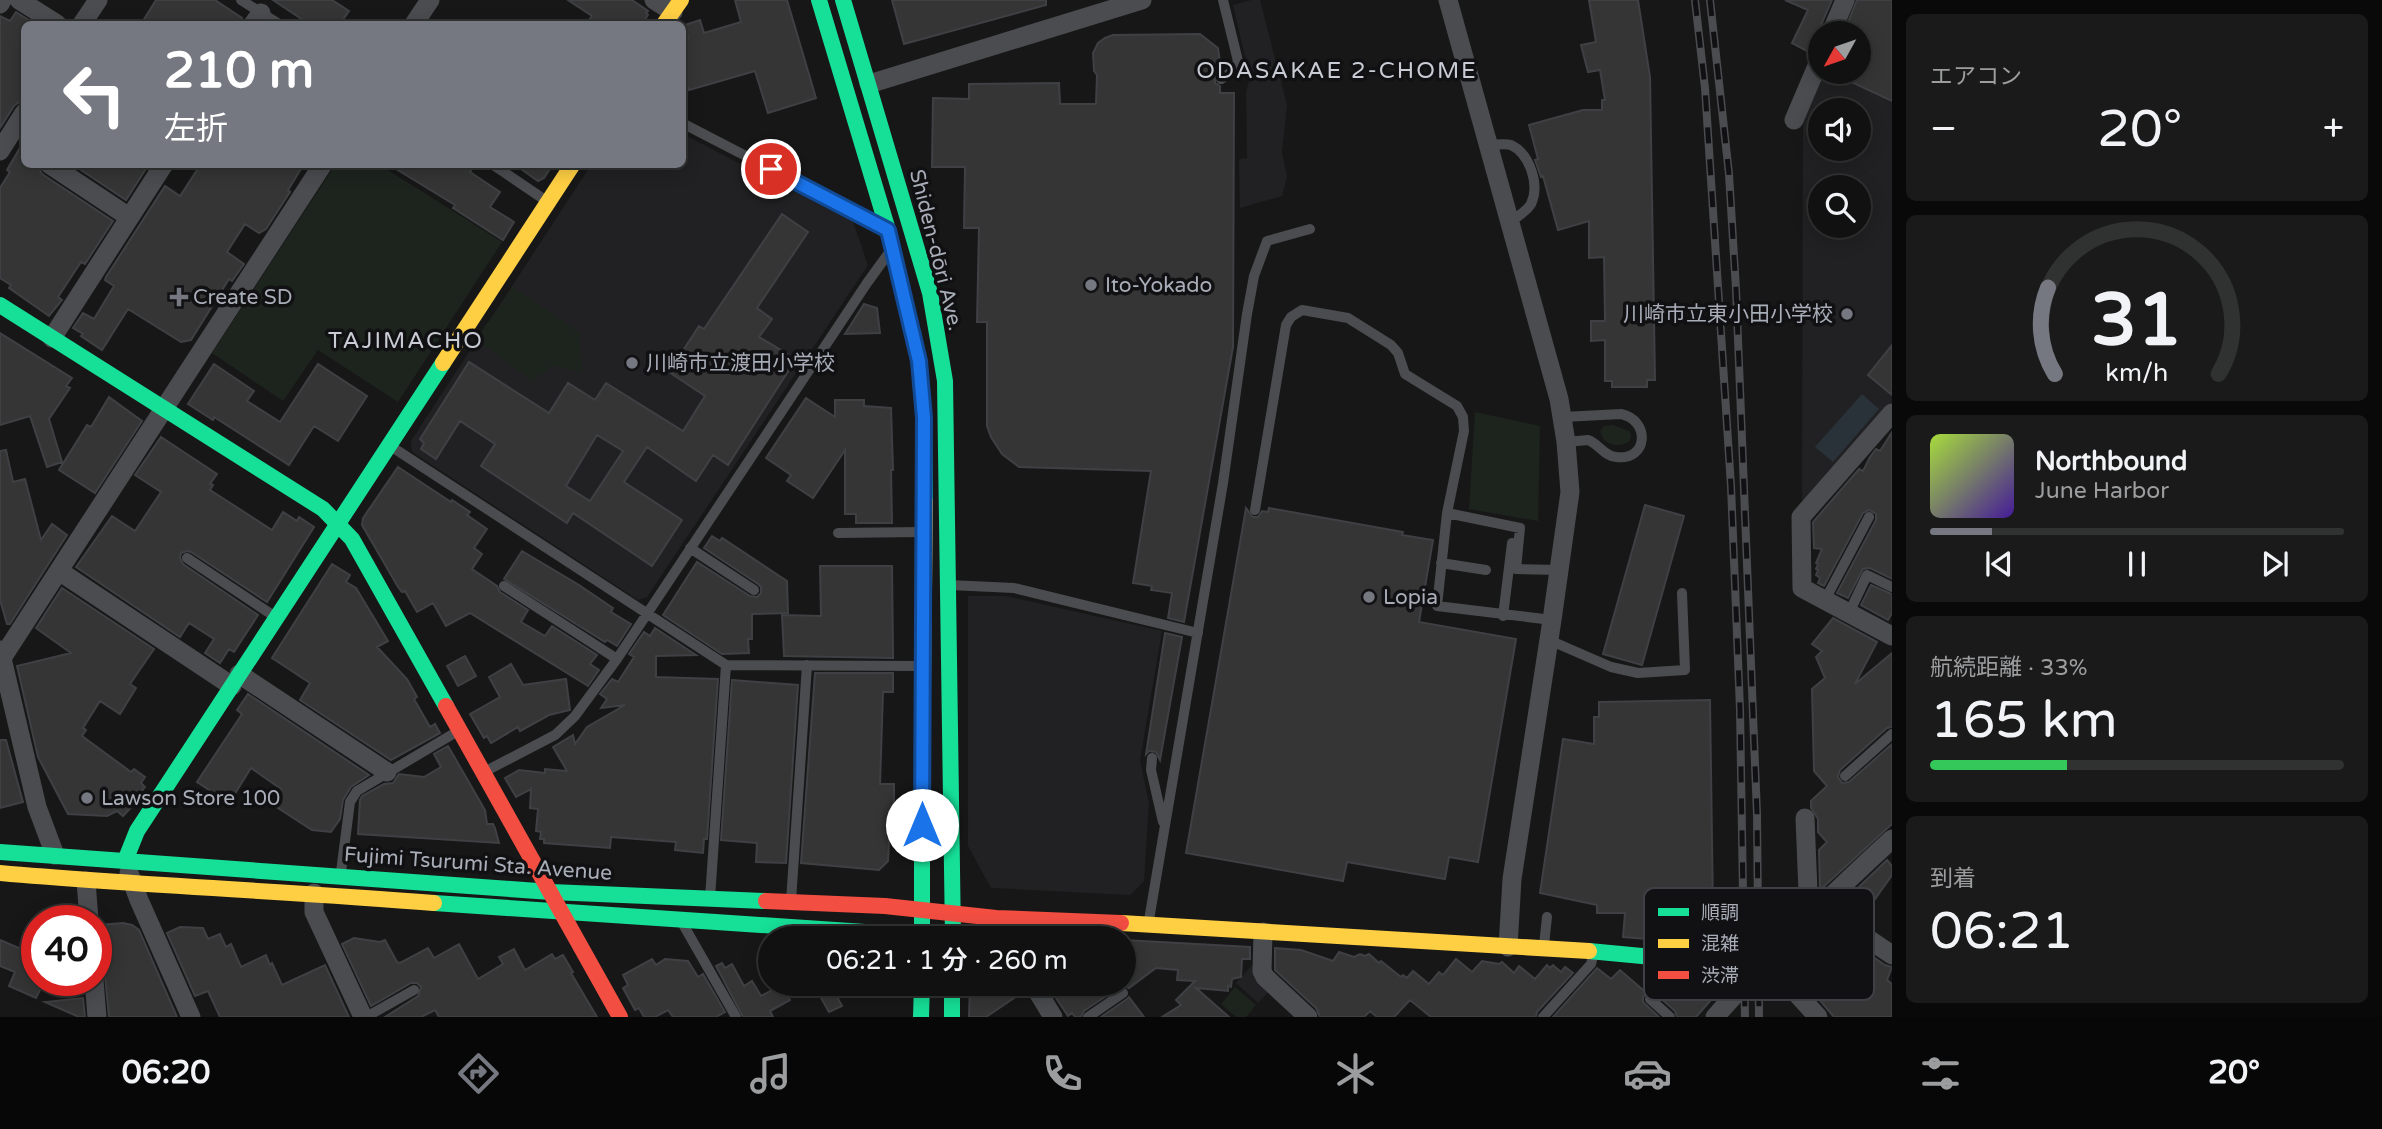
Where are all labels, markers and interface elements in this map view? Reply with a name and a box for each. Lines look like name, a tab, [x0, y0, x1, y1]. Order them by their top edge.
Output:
north arrow	[1808, 21, 1871, 84]
map controls	[1808, 21, 1871, 238]
text: 210 m	[164, 42, 314, 101]
icon: left	[49, 49, 140, 140]
district label: ODASAKAE 2-CHOME	[1196, 57, 1478, 85]
text: エアコン	[1930, 63, 2022, 91]
button: sound	[1808, 98, 1871, 161]
text: 20°	[2097, 98, 2182, 161]
text: −	[1930, 106, 1957, 152]
text: +	[2323, 106, 2344, 152]
text: 左折	[164, 110, 228, 148]
pin	[741, 139, 801, 199]
icon: arrive	[752, 150, 790, 188]
street label: Shiden-dōri Ave.	[904, 167, 968, 333]
button: search	[1808, 175, 1871, 238]
place label: Ito-Yokado	[1105, 273, 1212, 298]
marker: Ito-Yokado	[1083, 277, 1099, 293]
text: 31	[2091, 277, 2183, 365]
place label: Create SD	[193, 285, 293, 310]
marker: Create SD	[171, 289, 187, 305]
place label: 川崎市立東小田小学校	[1623, 302, 1833, 327]
marker: 川崎市立東小田小学校	[1839, 306, 1855, 322]
district label: TAJIMACHO	[328, 327, 484, 355]
place label: 川崎市立渡田小学校	[646, 351, 835, 376]
marker: 川崎市立渡田小学校	[624, 355, 640, 371]
text: km/h	[2106, 358, 2168, 388]
text: Northbound	[2035, 446, 2187, 477]
text: June Harbor	[2035, 477, 2169, 505]
icon: previous	[1980, 545, 2018, 583]
icon: pause	[2118, 545, 2156, 583]
icon: next	[2256, 545, 2294, 583]
place label: Lopia	[1383, 585, 1438, 610]
marker: Lopia	[1361, 589, 1377, 605]
text: 航続距離 · 33%	[1930, 654, 2088, 682]
text: 165 km	[1930, 689, 2118, 752]
place label: Lawson Store 100	[101, 786, 280, 811]
position arrow	[885, 788, 959, 862]
marker: Lawson Store 100	[79, 790, 95, 806]
street label: Fujimi Tsurumi Sta. Avenue	[343, 842, 613, 886]
text: 到着	[1930, 865, 1976, 893]
legend	[1644, 888, 1874, 1000]
text: 06:21	[1930, 900, 2074, 963]
text: 順調	[1701, 902, 1739, 924]
speed limit sign: 40	[21, 905, 112, 996]
text: 混雑	[1701, 933, 1739, 955]
text: 06:21 · 1 分 · 260 m	[826, 945, 1068, 976]
text: 渋滞	[1701, 965, 1739, 987]
icon: directions	[454, 1049, 503, 1098]
icon: music	[746, 1049, 795, 1098]
icon: phone	[1038, 1049, 1087, 1098]
icon: climate	[1331, 1049, 1380, 1098]
icon: car	[1623, 1049, 1672, 1098]
icon: filters	[1916, 1049, 1965, 1098]
text: 06:20	[122, 1054, 210, 1092]
text: 20°	[2208, 1054, 2260, 1092]

